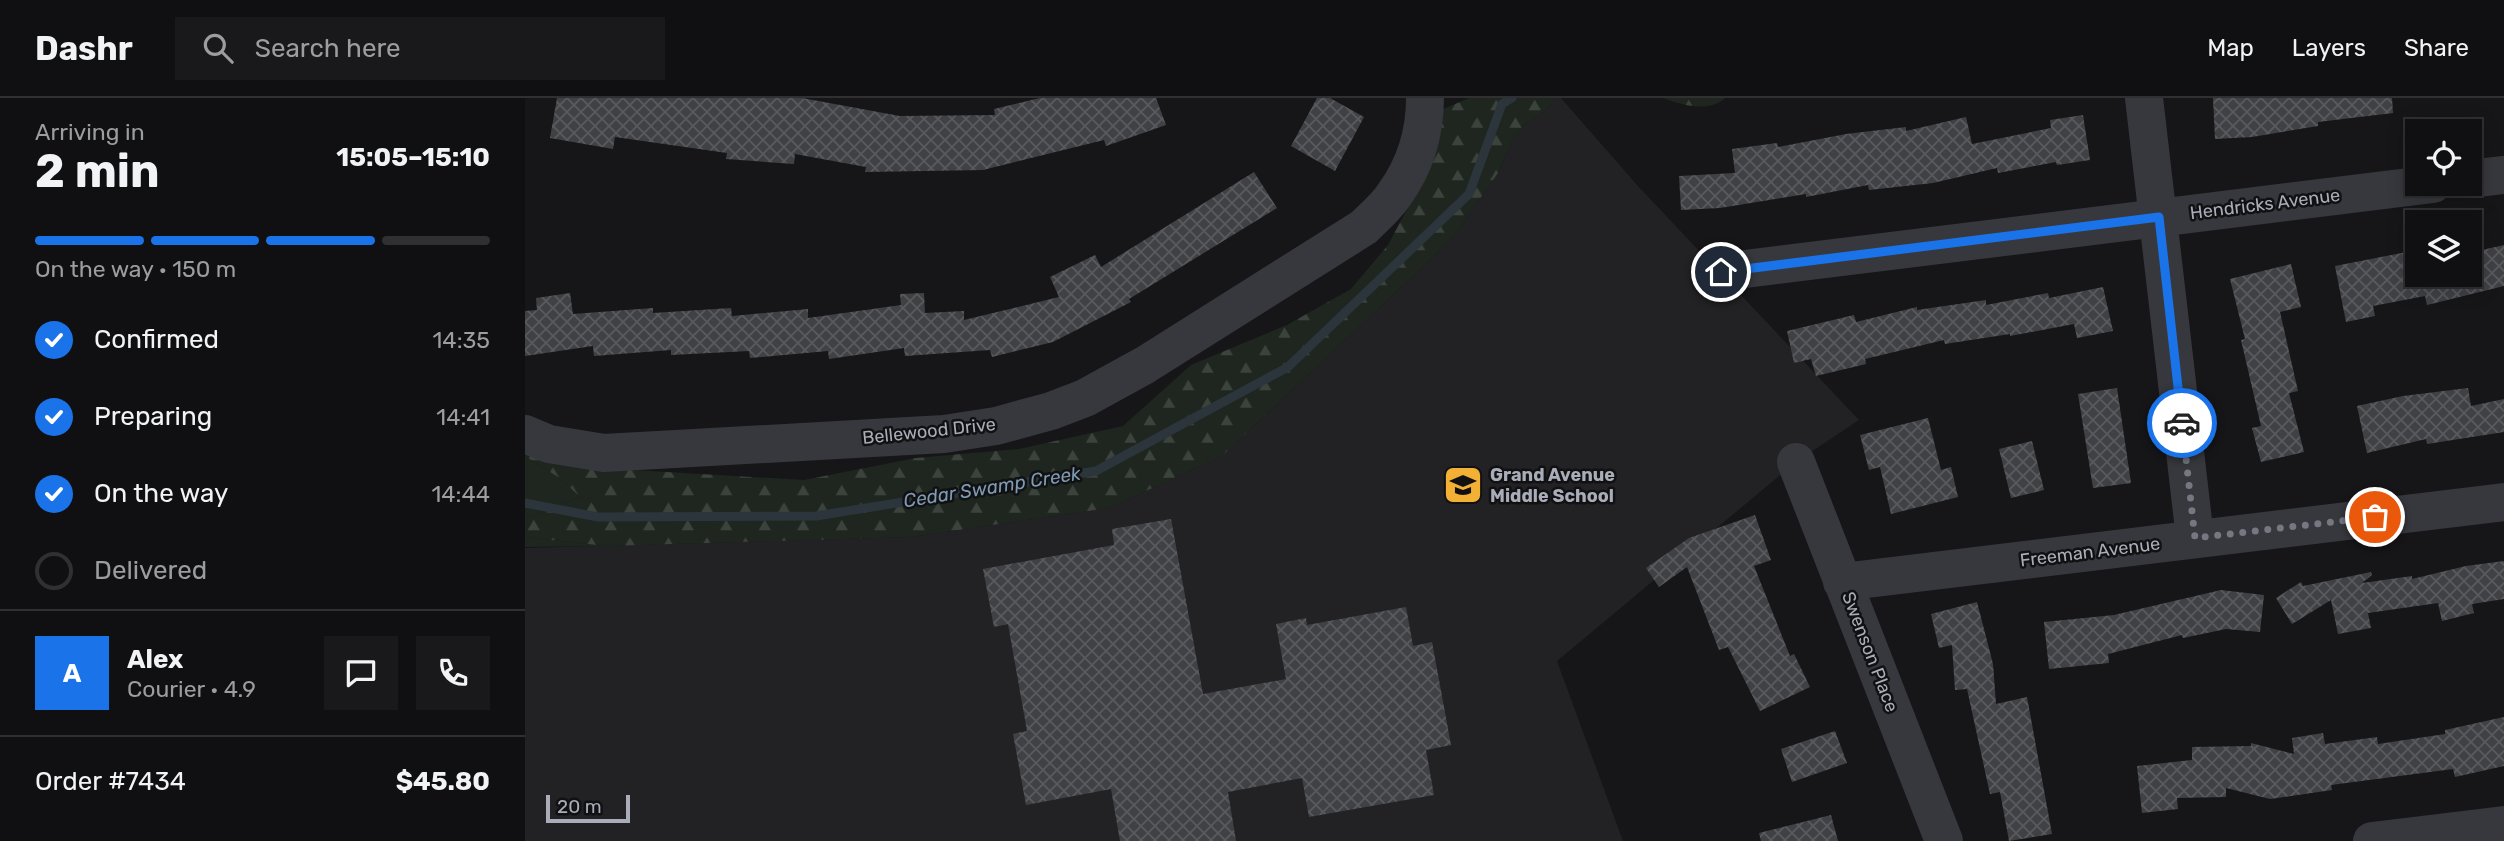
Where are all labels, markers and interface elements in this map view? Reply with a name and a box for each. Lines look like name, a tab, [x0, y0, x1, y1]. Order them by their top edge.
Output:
search box	[175, 17, 665, 80]
text: Dashr	[35, 29, 133, 68]
icon: search	[199, 29, 237, 67]
text: Search here	[255, 33, 401, 64]
text: Map	[2207, 34, 2254, 62]
text: Layers	[2292, 34, 2366, 62]
text: Share	[2404, 34, 2469, 62]
text: Arriving in	[35, 118, 145, 146]
map controls	[2405, 119, 2482, 287]
button: locate	[2405, 119, 2482, 196]
text: 15:05–15:10	[336, 142, 490, 173]
text: 2 min	[35, 144, 160, 199]
street label: Hendricks Avenue	[2189, 184, 2341, 224]
button: layers	[2405, 210, 2482, 287]
pin	[1691, 242, 1751, 302]
icon: home	[1702, 253, 1740, 291]
text: On the way · 150 m	[35, 255, 236, 283]
icon: check	[35, 321, 73, 359]
text: Confirmed	[94, 324, 219, 355]
text: 14:35	[433, 326, 490, 354]
courier	[2147, 388, 2217, 458]
icon: check	[35, 398, 73, 436]
text: Preparing	[94, 401, 212, 432]
text: 14:41	[436, 403, 490, 431]
icon: car	[2163, 404, 2201, 442]
street label: Bellewood Drive	[861, 413, 997, 449]
water label: Cedar Swamp Creek	[902, 462, 1082, 512]
school or university icon: Grand Avenue Middle School	[1442, 464, 1484, 506]
place label: Grand Avenue Middle School	[1490, 464, 1615, 507]
icon: check	[35, 475, 73, 513]
text: On the way	[94, 478, 228, 509]
text: 14:44	[431, 480, 490, 508]
pin	[2345, 487, 2405, 547]
icon: bag	[2356, 498, 2394, 536]
street label: Freeman Avenue	[2019, 532, 2161, 572]
text: Delivered	[94, 555, 207, 586]
street label: Swenson Place	[1837, 589, 1903, 715]
button: chat	[324, 636, 398, 710]
button: phone	[416, 636, 490, 710]
text: Alex	[127, 644, 183, 675]
text: A	[63, 658, 81, 689]
text: Courier · 4.9	[127, 675, 256, 703]
text: Order #7434	[35, 766, 186, 797]
text: $45.80	[396, 766, 490, 797]
scale bar	[546, 792, 630, 824]
text: 20 m	[557, 795, 602, 818]

